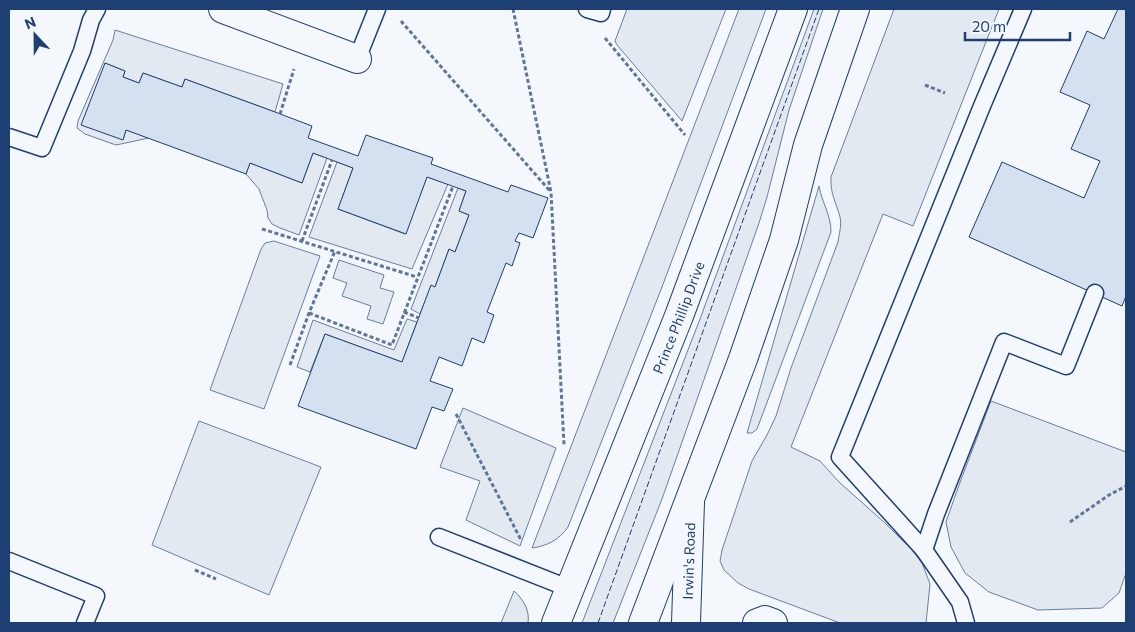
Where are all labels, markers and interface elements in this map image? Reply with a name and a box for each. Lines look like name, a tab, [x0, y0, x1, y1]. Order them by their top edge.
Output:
north arrow	[10, 10, 60, 60]
scale bar	[965, 10, 1070, 42]
text: N	[22, 13, 38, 32]
text: 20 m	[972, 17, 1006, 35]
street label: Prince Phillip Drive	[648, 259, 707, 376]
street label: Irwin's Road	[678, 522, 698, 600]

